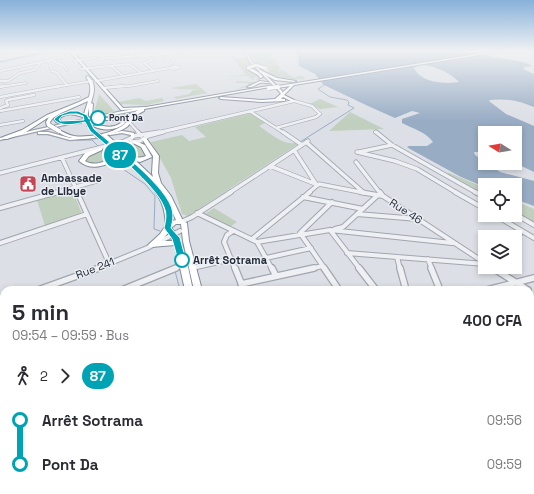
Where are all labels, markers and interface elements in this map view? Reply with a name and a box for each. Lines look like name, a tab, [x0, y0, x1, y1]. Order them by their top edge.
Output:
marker: Pont Da	[90, 110, 106, 126]
place label: Pont Da	[109, 112, 143, 124]
north arrow	[478, 126, 522, 170]
map controls	[478, 126, 522, 274]
line badge: 87	[102, 142, 138, 168]
text: 87	[112, 146, 128, 164]
place label: Ambassade de Libye	[41, 171, 102, 198]
public building icon: Ambassade de Libye	[18, 174, 38, 194]
button: locate	[478, 178, 522, 222]
street label: Rue 46	[387, 195, 425, 227]
button: layers	[478, 230, 522, 274]
marker: Arrêt Sotrama	[174, 252, 190, 268]
place label: Arrêt Sotrama	[193, 253, 268, 267]
street label: Rue 241	[74, 254, 116, 282]
text: 5 min	[12, 298, 69, 326]
text: 400 CFA	[463, 311, 522, 330]
text: 09:54 – 09:59 · Bus	[12, 327, 129, 344]
icon: walk	[12, 365, 34, 387]
icon: forward	[54, 365, 76, 387]
text: 87	[90, 367, 106, 385]
text: 2	[40, 368, 48, 385]
text: Arrêt Sotrama	[42, 411, 143, 430]
text: 09:56	[487, 412, 522, 429]
text: Pont Da	[42, 455, 98, 474]
text: 09:59	[487, 456, 522, 473]

